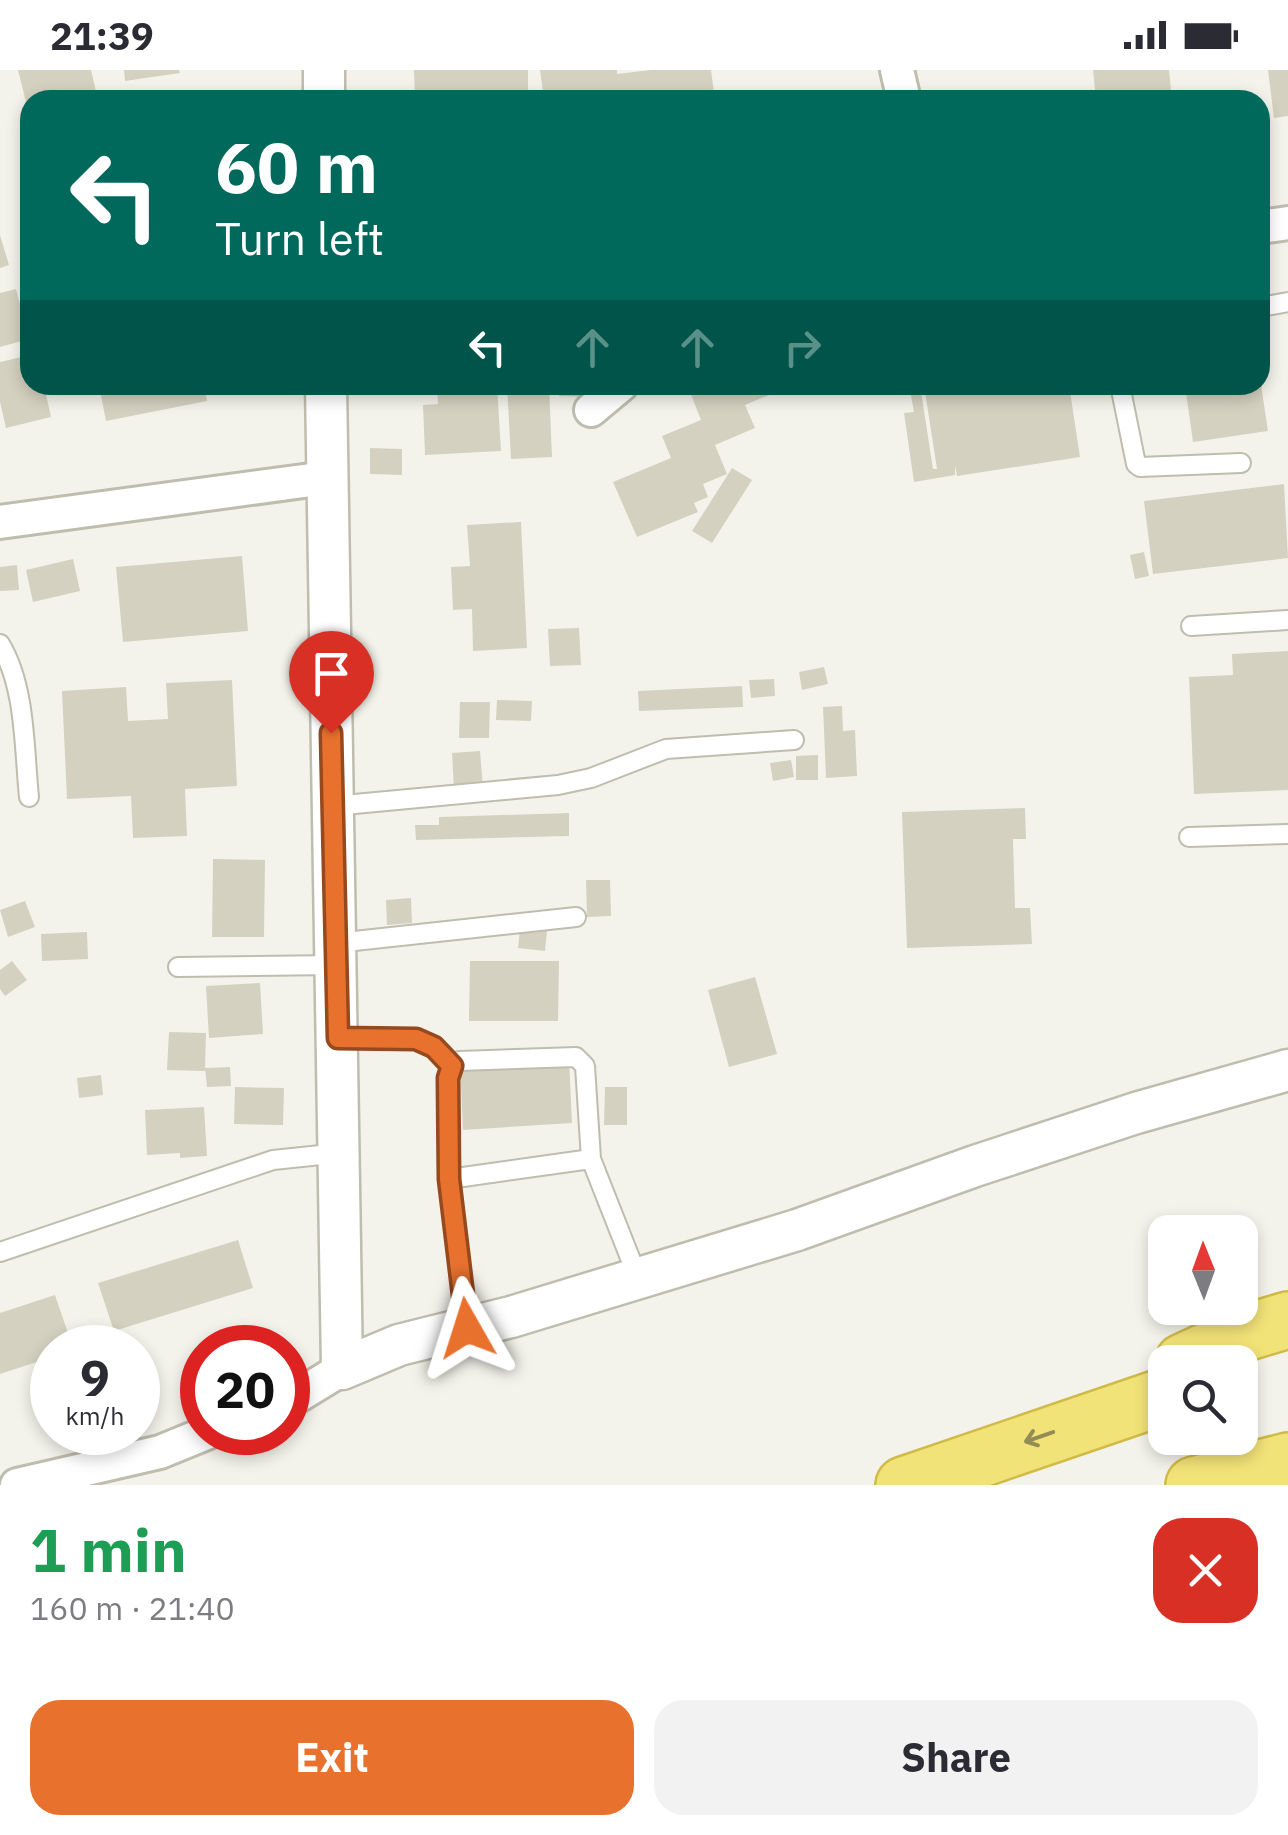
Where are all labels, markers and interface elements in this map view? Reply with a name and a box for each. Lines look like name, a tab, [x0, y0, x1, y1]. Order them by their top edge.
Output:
text: 21:39	[50, 11, 154, 60]
text: 60 m	[215, 121, 378, 212]
icon: left	[50, 130, 180, 260]
text: Turn left	[215, 209, 384, 267]
icon: left	[460, 320, 515, 375]
icon: ahead	[565, 320, 620, 375]
icon: ahead	[670, 320, 725, 375]
icon: right	[775, 320, 830, 375]
pin	[289, 631, 374, 734]
icon: arrive	[304, 646, 359, 701]
north arrow	[1148, 1215, 1258, 1325]
map controls	[1148, 1215, 1258, 1455]
position arrow	[415, 1276, 519, 1380]
speed limit sign: 20	[180, 1325, 310, 1455]
text: 9	[80, 1345, 110, 1410]
button: search	[1148, 1345, 1258, 1455]
text: km/h	[66, 1399, 124, 1432]
one-way arrow	[1024, 1429, 1055, 1447]
text: 1 min	[30, 1510, 187, 1589]
button: close	[1153, 1518, 1258, 1623]
text: 160 m · 21:40	[30, 1587, 235, 1629]
button: Exit	[30, 1700, 634, 1815]
button: Share	[654, 1700, 1258, 1815]

